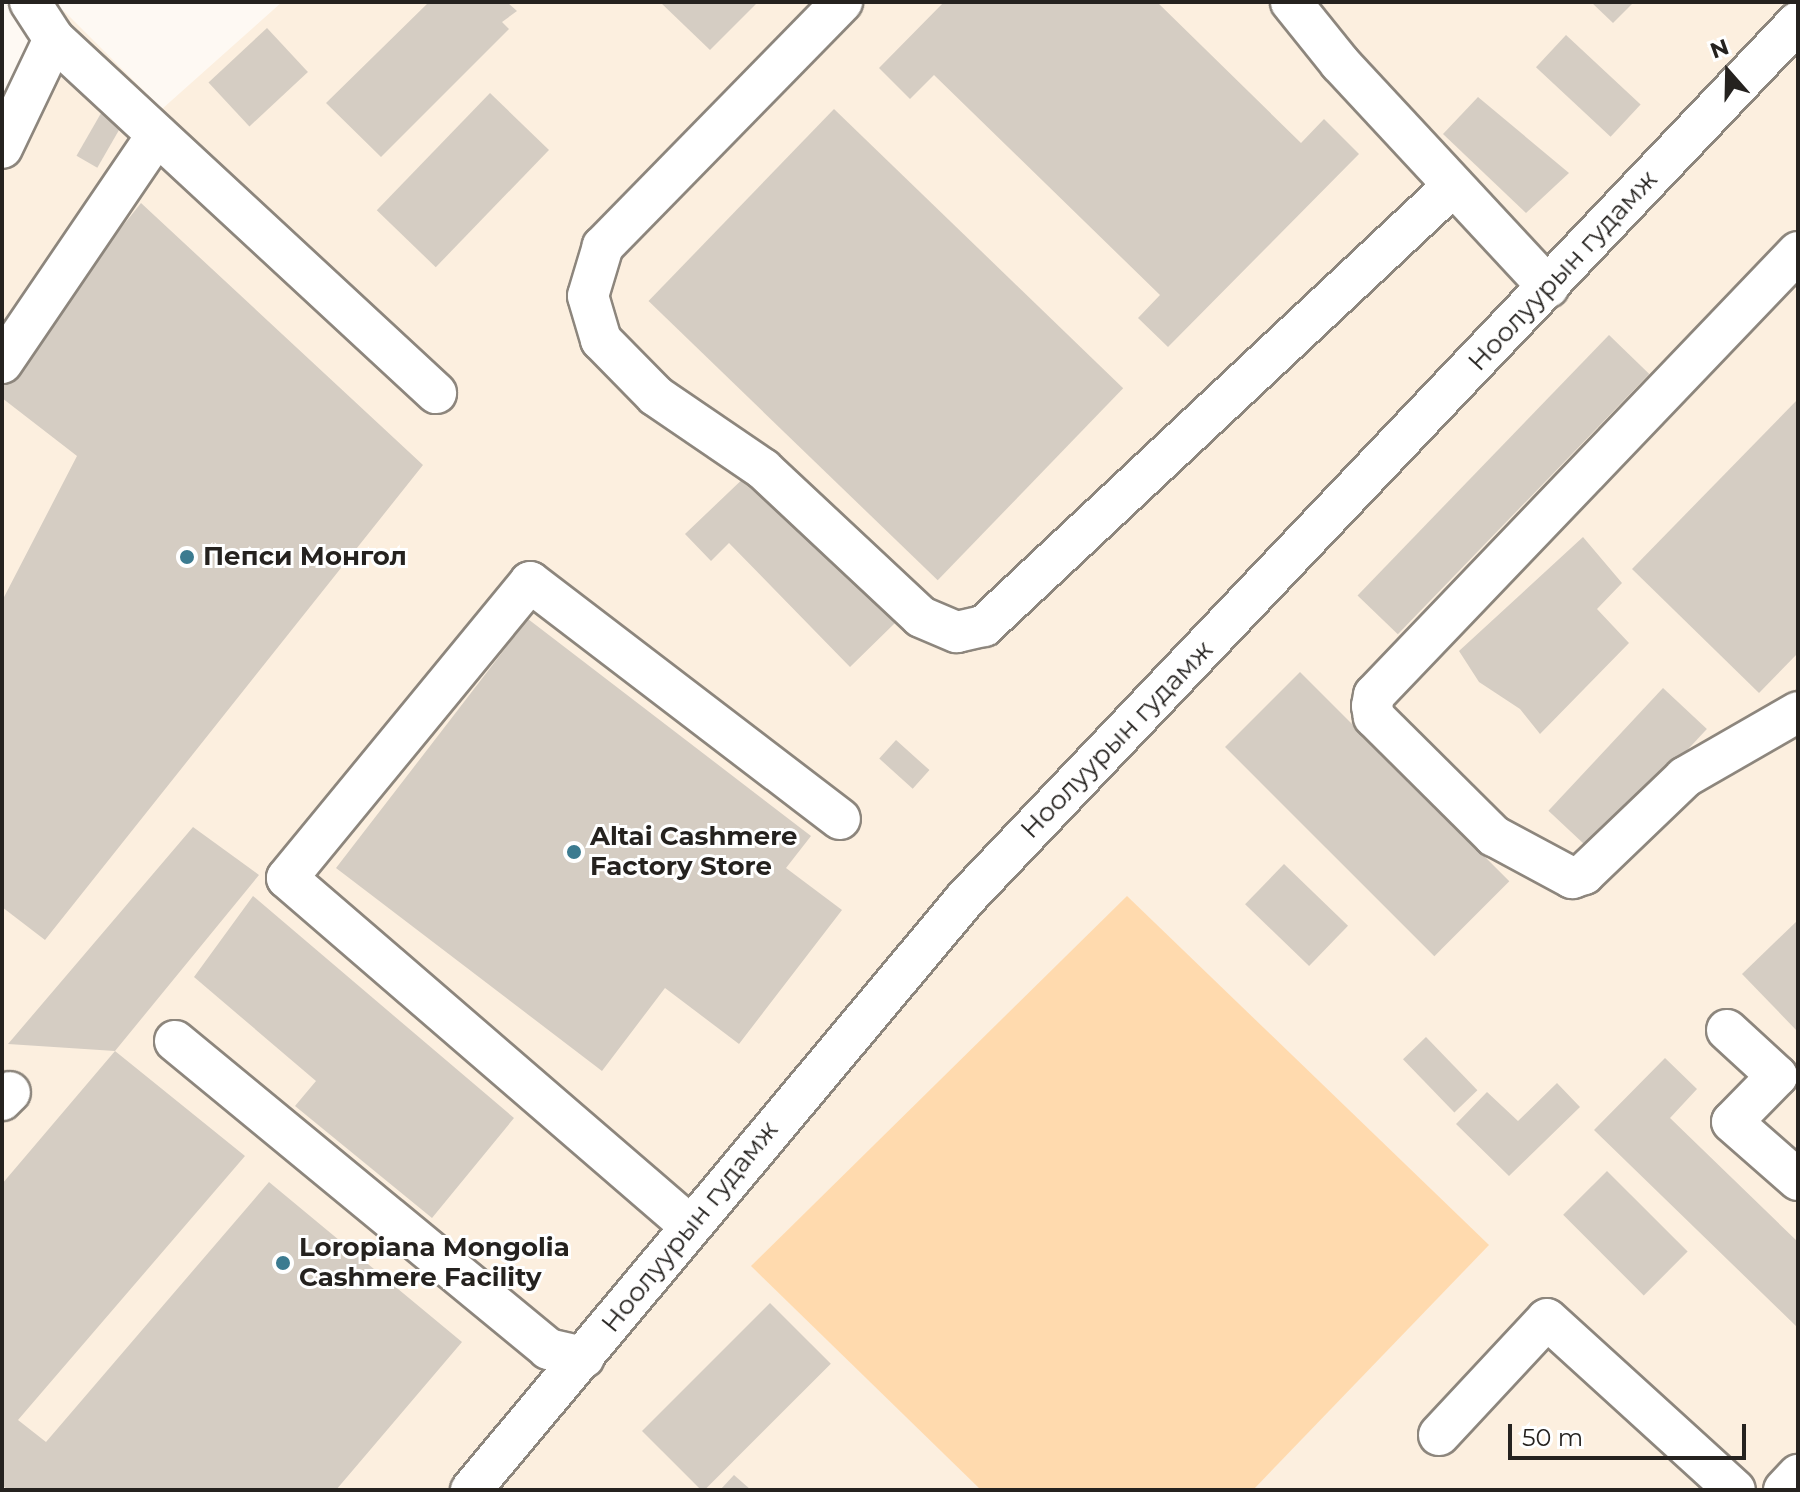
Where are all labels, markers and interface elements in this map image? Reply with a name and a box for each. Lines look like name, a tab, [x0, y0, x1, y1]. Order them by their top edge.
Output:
north arrow	[1688, 32, 1768, 112]
text: N	[1707, 33, 1733, 65]
street label: Ноолуурын гудамж	[1462, 164, 1664, 378]
place label: Пепси Монгол	[203, 541, 407, 573]
marker: Пепси Монгол	[178, 548, 196, 566]
street label: Ноолуурын гудамж	[1015, 635, 1219, 845]
place label: Altai Cashmere Factory Store	[590, 821, 798, 882]
marker: Altai Cashmere Factory Store	[565, 843, 583, 861]
street label: Ноолуурын гудамж	[595, 1115, 785, 1339]
place label: Loropiana Mongolia Cashmere Facility	[299, 1232, 570, 1294]
marker: Loropiana Mongolia Cashmere Facility	[274, 1254, 292, 1272]
scale bar	[1512, 1408, 1750, 1458]
text: 50 m	[1522, 1423, 1583, 1452]

